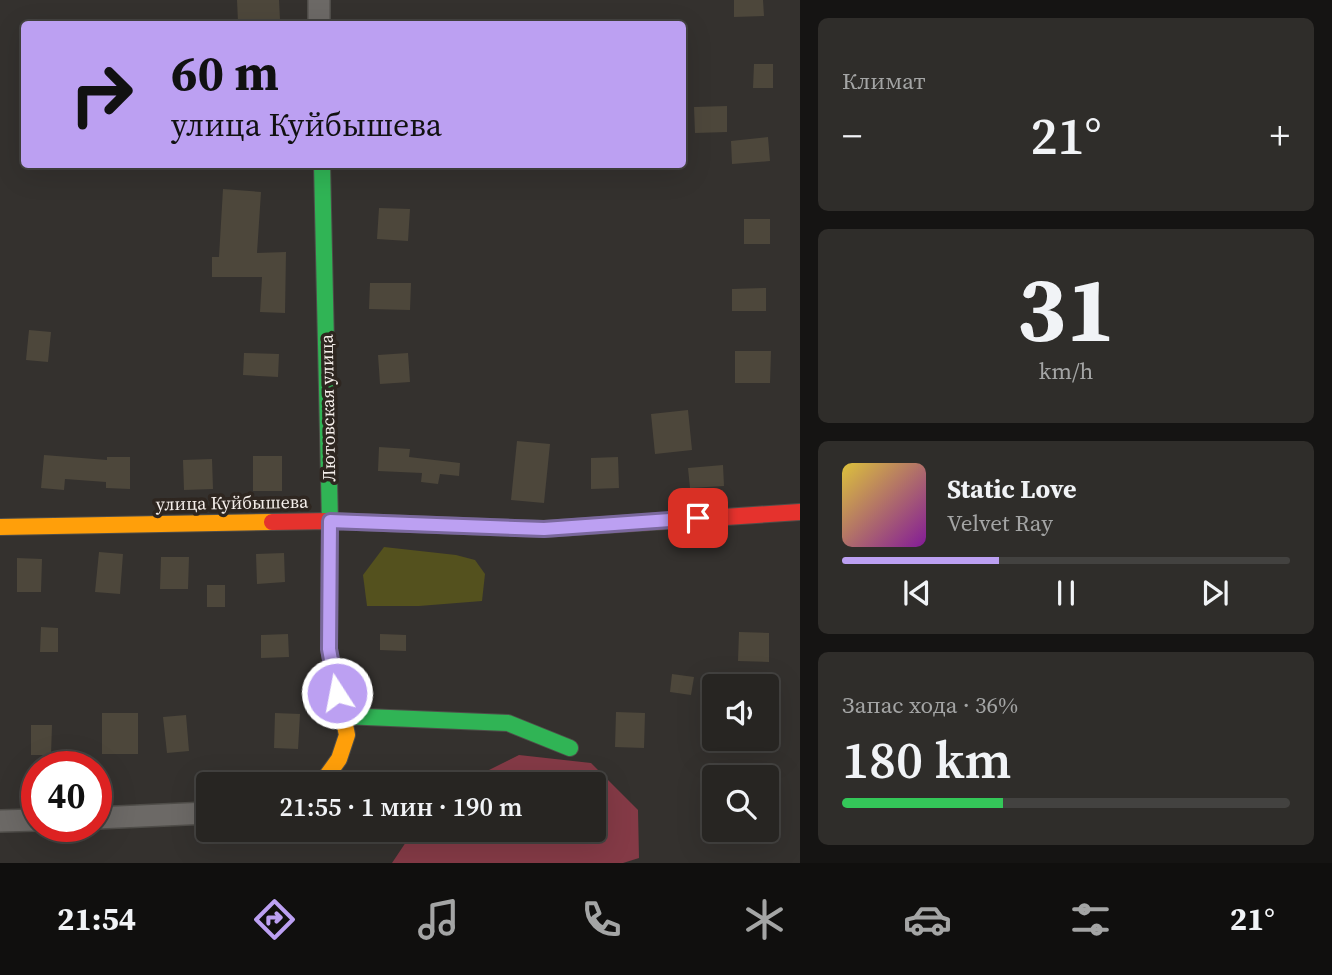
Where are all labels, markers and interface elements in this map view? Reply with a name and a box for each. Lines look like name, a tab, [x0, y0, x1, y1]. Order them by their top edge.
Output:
text: 60 m	[171, 39, 279, 106]
icon: right	[56, 49, 147, 140]
text: Климат	[842, 65, 926, 97]
text: 21°	[1030, 100, 1102, 171]
text: улица Куйбышева	[171, 103, 442, 147]
text: −	[842, 110, 862, 162]
text: +	[1270, 110, 1290, 162]
text: 31	[1017, 247, 1115, 371]
street label: Лютовская улица	[314, 333, 341, 482]
text: km/h	[1039, 355, 1093, 387]
text: Static Love	[947, 471, 1076, 507]
pin	[668, 488, 728, 548]
street label: улица Куйбышева	[156, 489, 309, 516]
icon: arrive	[679, 499, 717, 537]
text: Velvet Ray	[947, 507, 1053, 539]
icon: previous	[898, 574, 936, 612]
icon: pause	[1047, 574, 1085, 612]
icon: next	[1196, 574, 1234, 612]
position arrow	[300, 656, 374, 730]
map controls	[702, 674, 779, 842]
button: sound	[702, 674, 779, 751]
text: Запас хода · 36%	[842, 689, 1018, 721]
text: 180 km	[842, 724, 1011, 795]
speed limit sign: 40	[21, 751, 112, 842]
button: search	[702, 765, 779, 842]
text: 21:55 · 1 мин · 190 m	[280, 789, 522, 825]
icon: directions	[250, 895, 299, 944]
icon: music	[414, 895, 463, 944]
icon: phone	[577, 895, 626, 944]
icon: climate	[740, 895, 789, 944]
icon: car	[903, 895, 952, 944]
icon: filters	[1066, 895, 1115, 944]
text: 21:54	[57, 897, 136, 941]
text: 21°	[1230, 897, 1275, 941]

